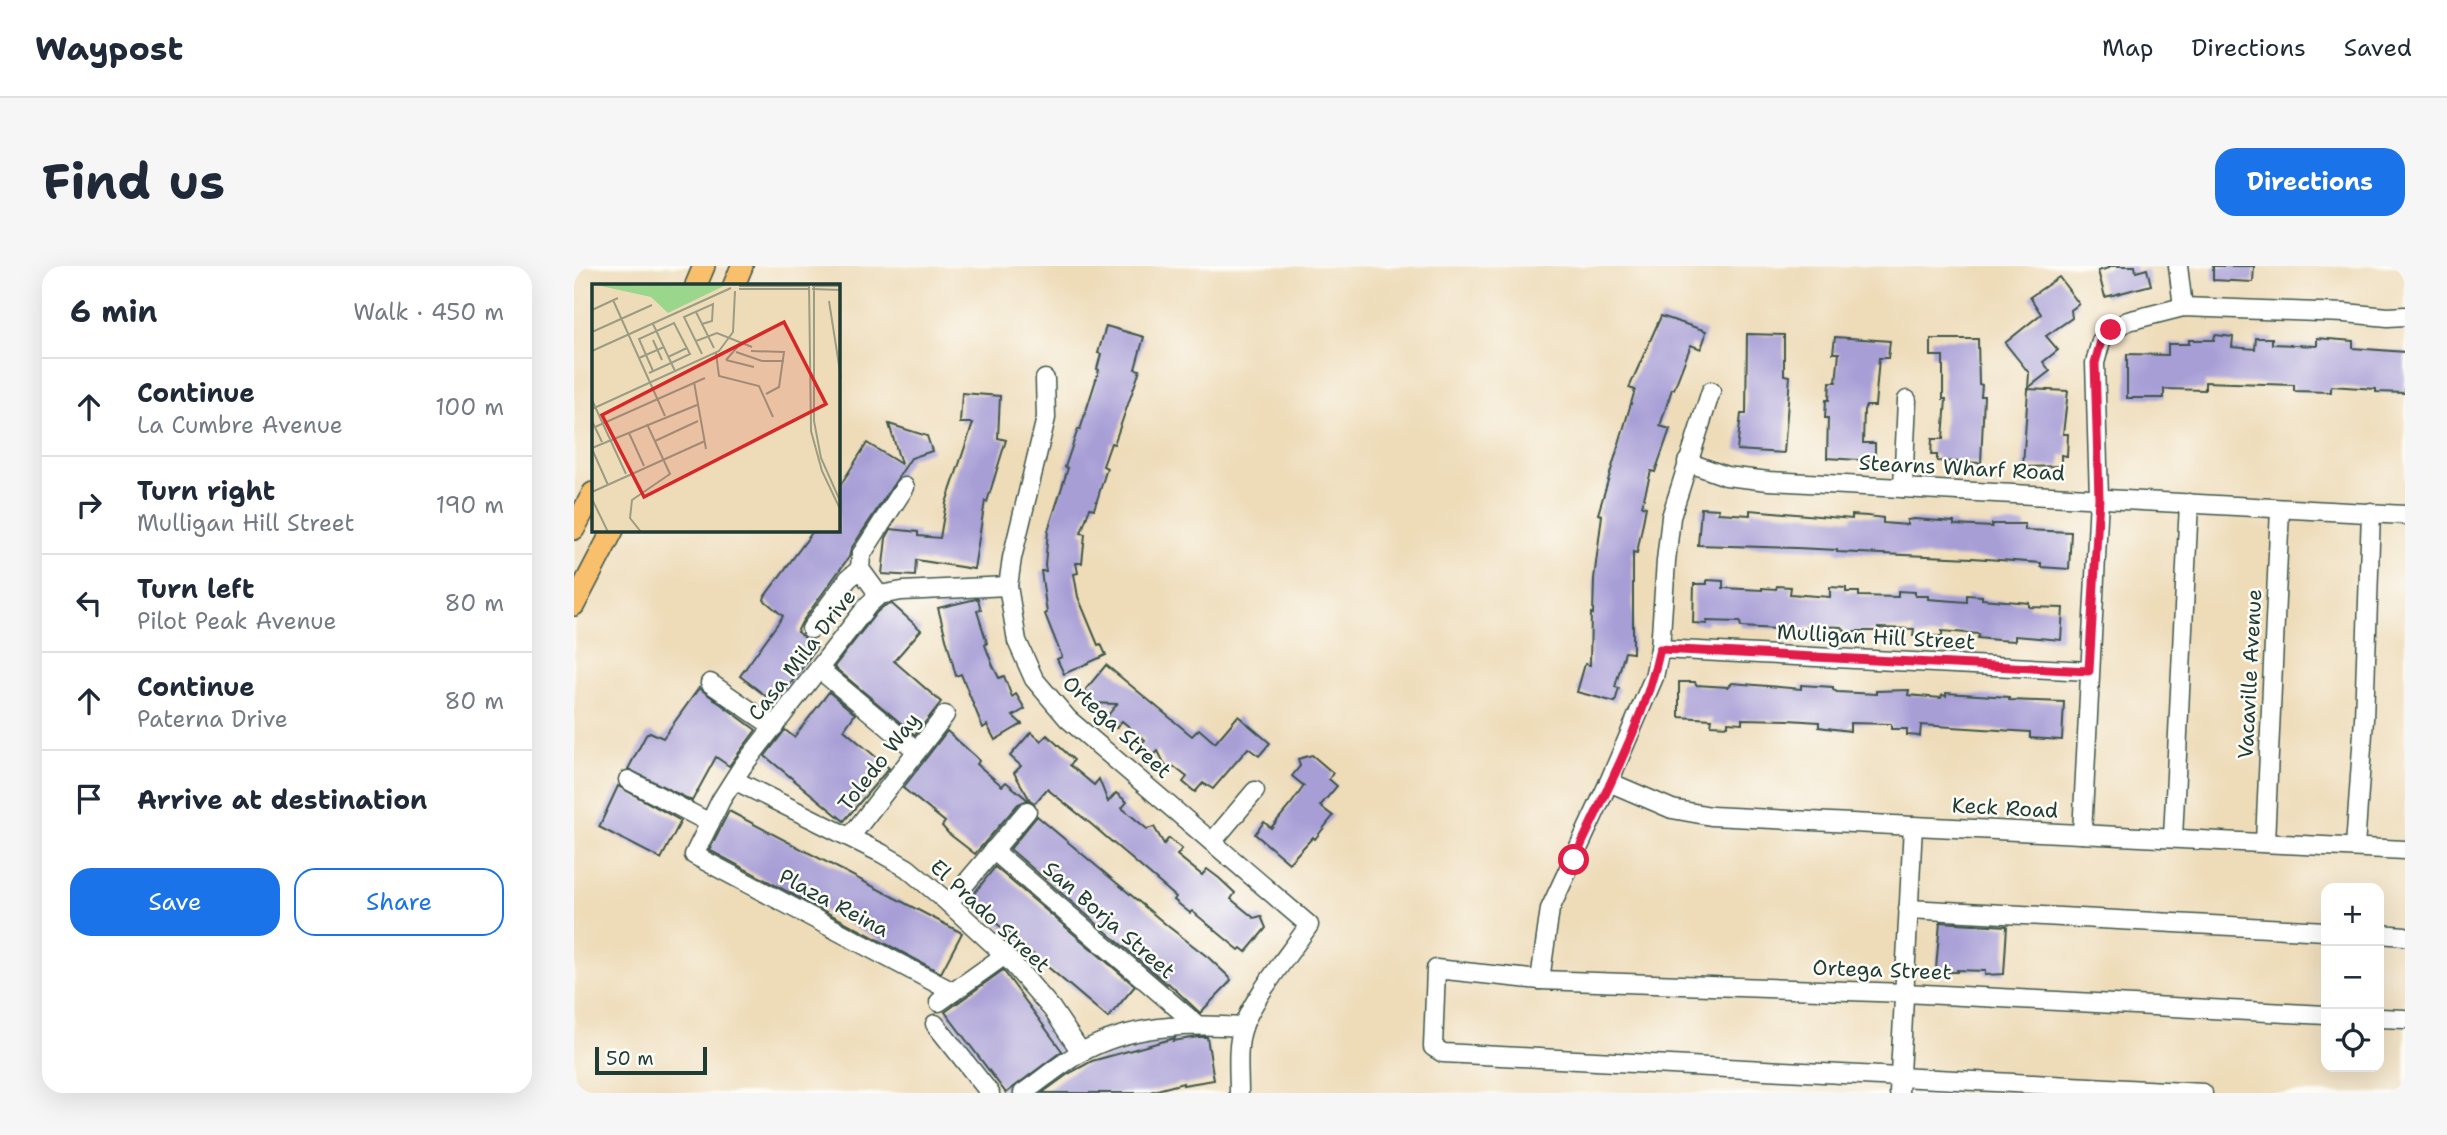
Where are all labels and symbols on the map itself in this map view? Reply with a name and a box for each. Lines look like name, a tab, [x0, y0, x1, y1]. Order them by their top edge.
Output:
inset map	[592, 284, 840, 532]
route end	[2095, 314, 2126, 345]
street label: Stearns Wharf Road	[1858, 449, 2066, 487]
street label: Casa Mila Drive	[742, 583, 862, 727]
street label: Vacaville Avenue	[2232, 588, 2268, 760]
street label: Mulligan Hill Street	[1776, 618, 1976, 656]
street label: Ortega Street	[1057, 669, 1177, 785]
street label: Toledo Way	[832, 707, 926, 817]
street label: Keck Road	[1951, 791, 2059, 825]
route start	[1558, 844, 1589, 875]
street label: El Prado Street	[924, 853, 1056, 979]
street label: San Borja Street	[1037, 855, 1181, 985]
street label: Plaza Reina	[774, 862, 894, 944]
street label: Ortega Street	[1812, 954, 1952, 986]
scale bar	[595, 1044, 707, 1076]

